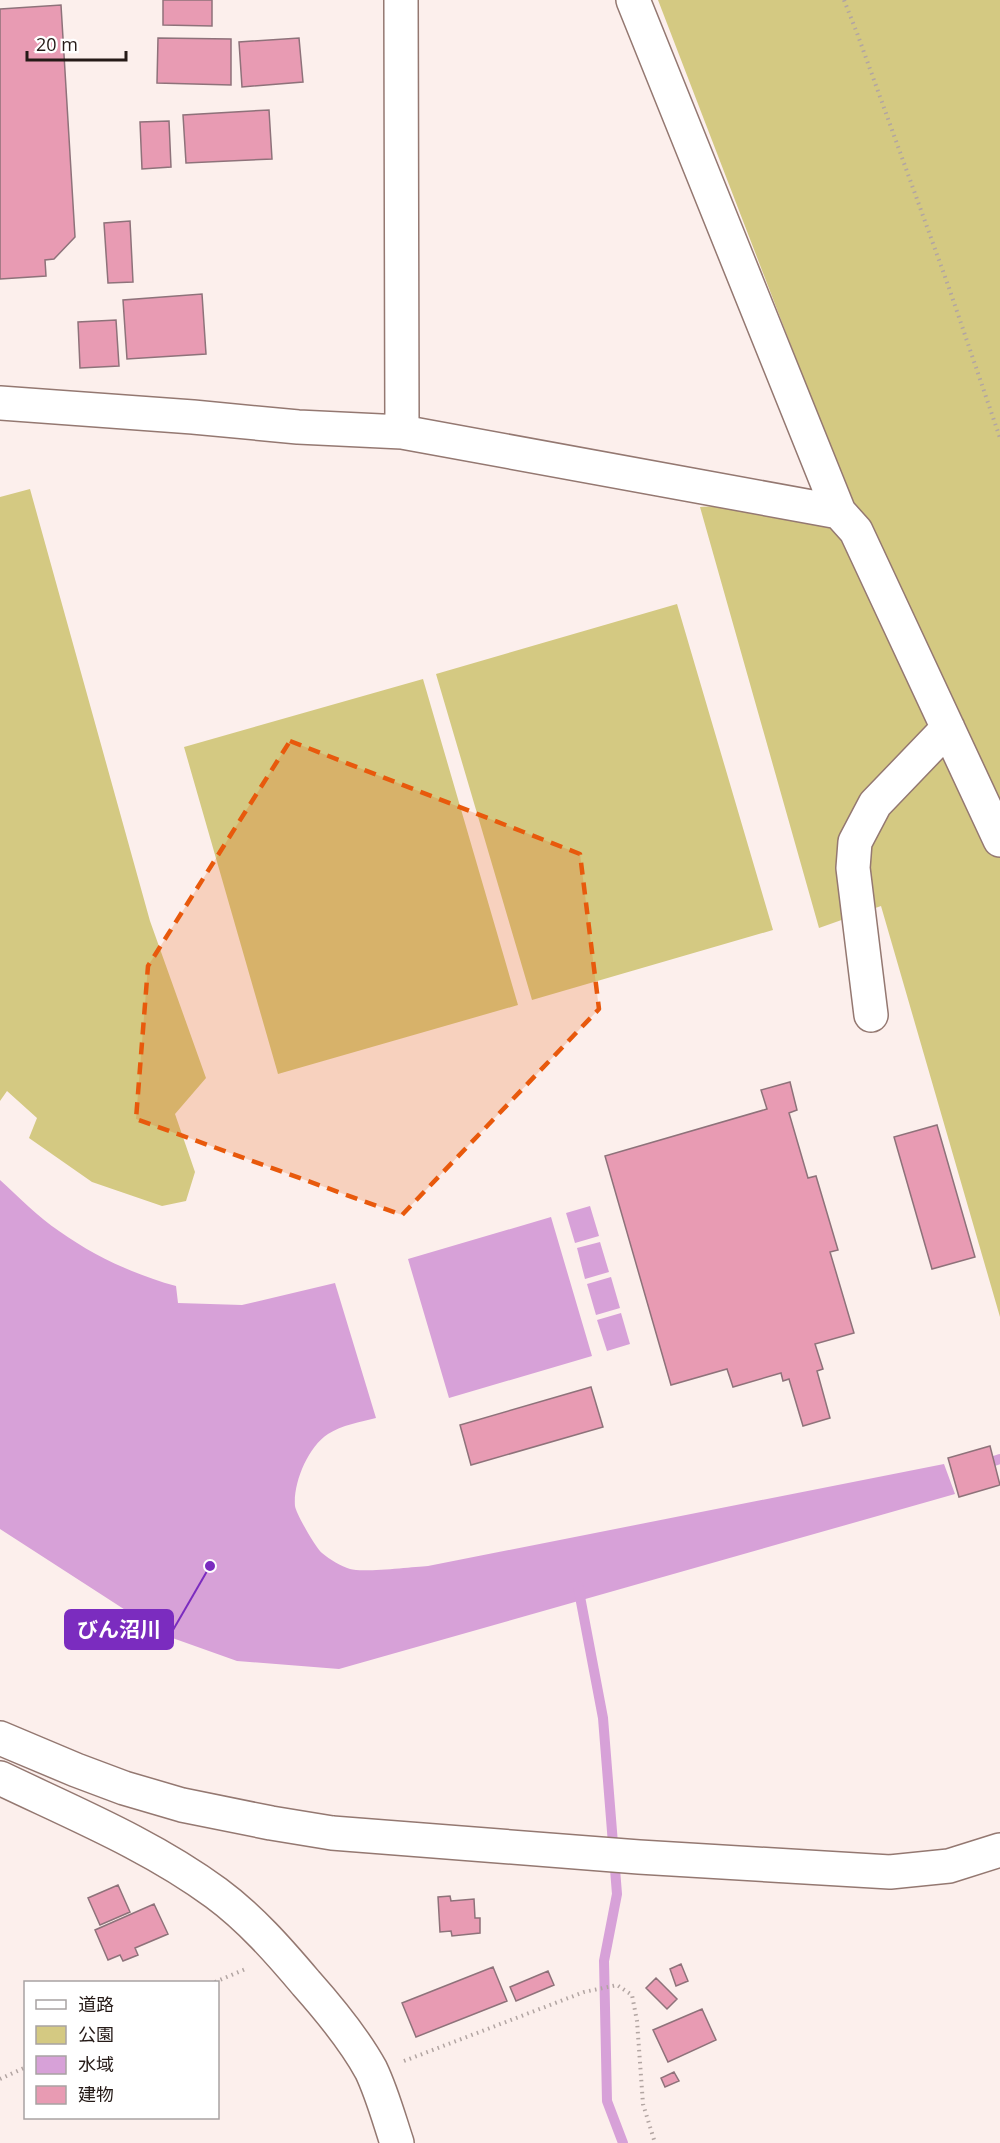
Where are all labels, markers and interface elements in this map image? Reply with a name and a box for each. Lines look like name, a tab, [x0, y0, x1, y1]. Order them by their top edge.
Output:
scale bar	[27, 24, 126, 62]
text: 20 m	[36, 32, 78, 56]
callout: びん沼川	[65, 1610, 173, 1649]
text: びん沼川	[77, 1615, 161, 1643]
legend	[24, 1981, 219, 2119]
text: 道路	[78, 1992, 114, 2016]
text: 公園	[78, 2022, 114, 2046]
text: 水域	[78, 2052, 114, 2076]
text: 建物	[78, 2082, 114, 2106]

